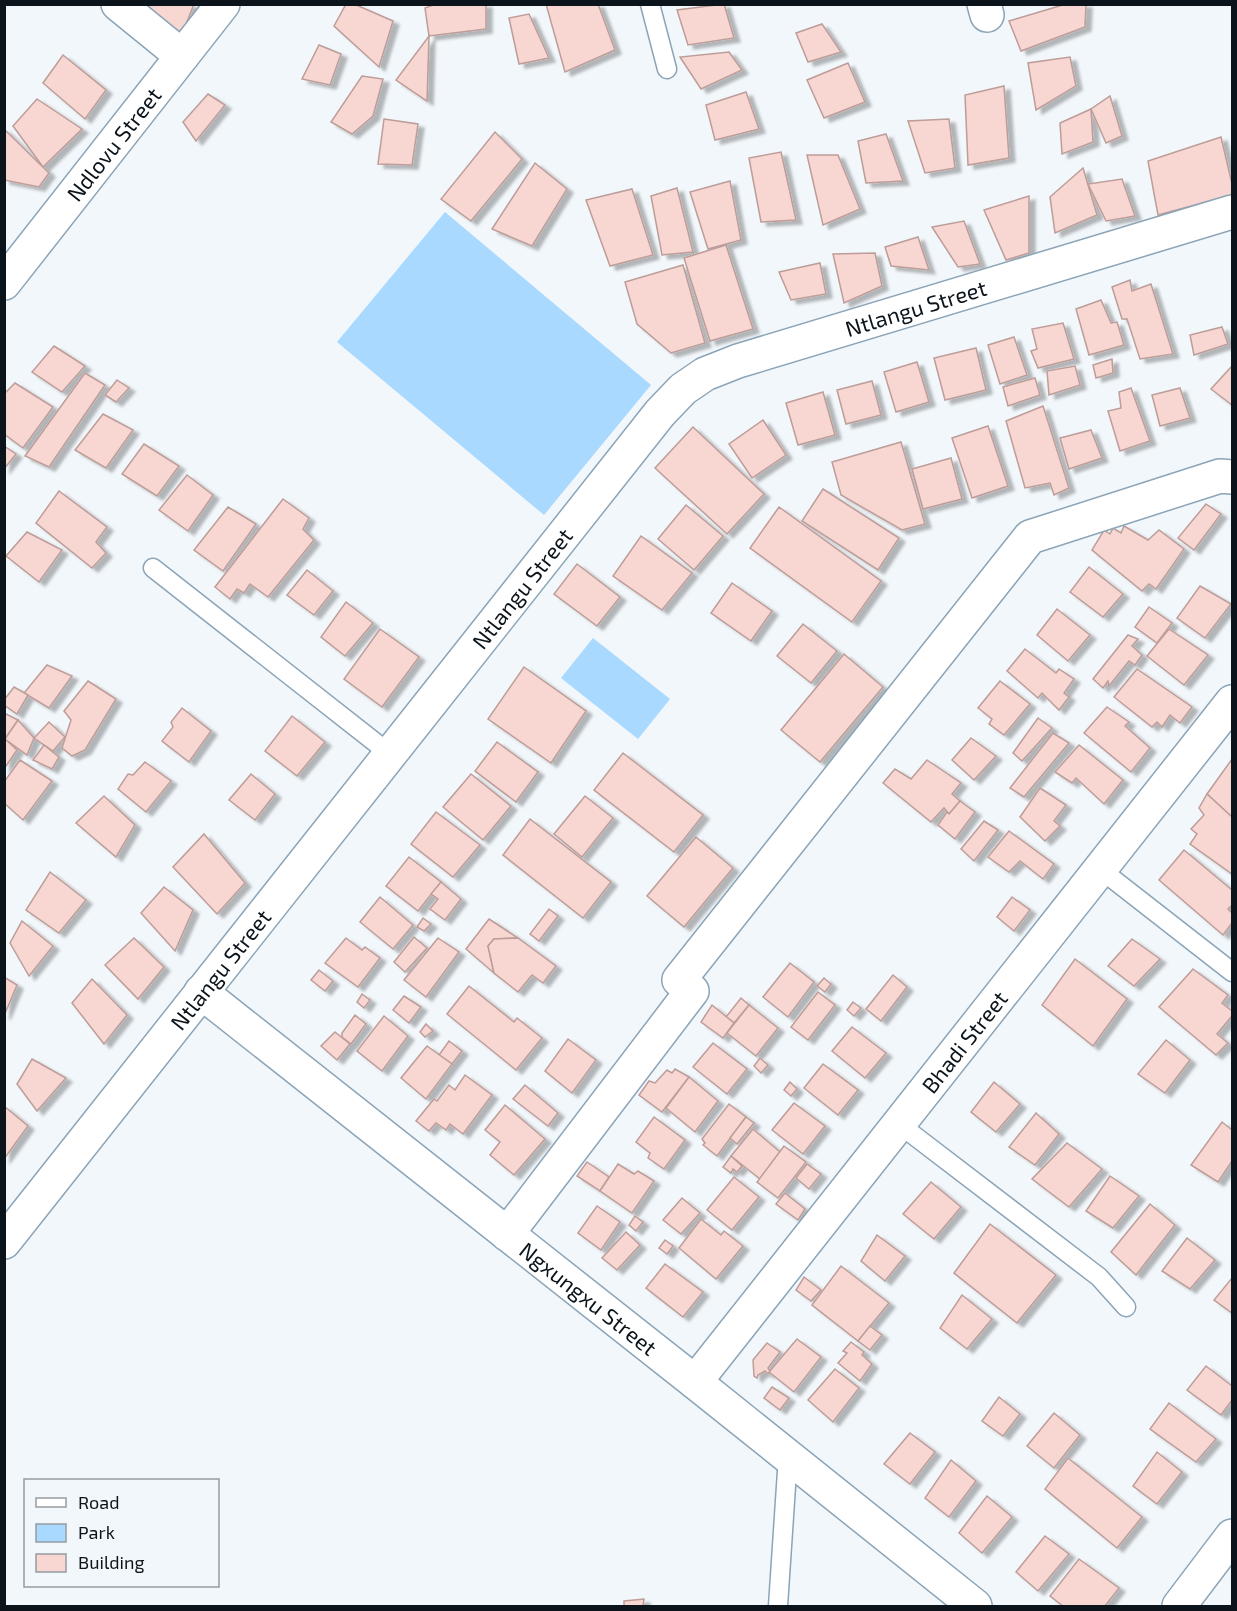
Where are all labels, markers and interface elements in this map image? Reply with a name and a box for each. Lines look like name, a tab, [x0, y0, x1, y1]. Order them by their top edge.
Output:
street label: Ndlovu Street	[61, 82, 166, 206]
street label: Ntlangu Street	[842, 274, 989, 341]
street label: Ntlangu Street	[466, 523, 577, 653]
street label: Ntlangu Street	[164, 904, 276, 1035]
street label: Bhadi Street	[916, 985, 1012, 1098]
street label: Ngxungxu Street	[515, 1236, 662, 1360]
legend	[24, 1479, 219, 1587]
text: Road	[78, 1491, 119, 1513]
text: Park	[78, 1521, 115, 1543]
text: Building	[78, 1551, 145, 1573]

